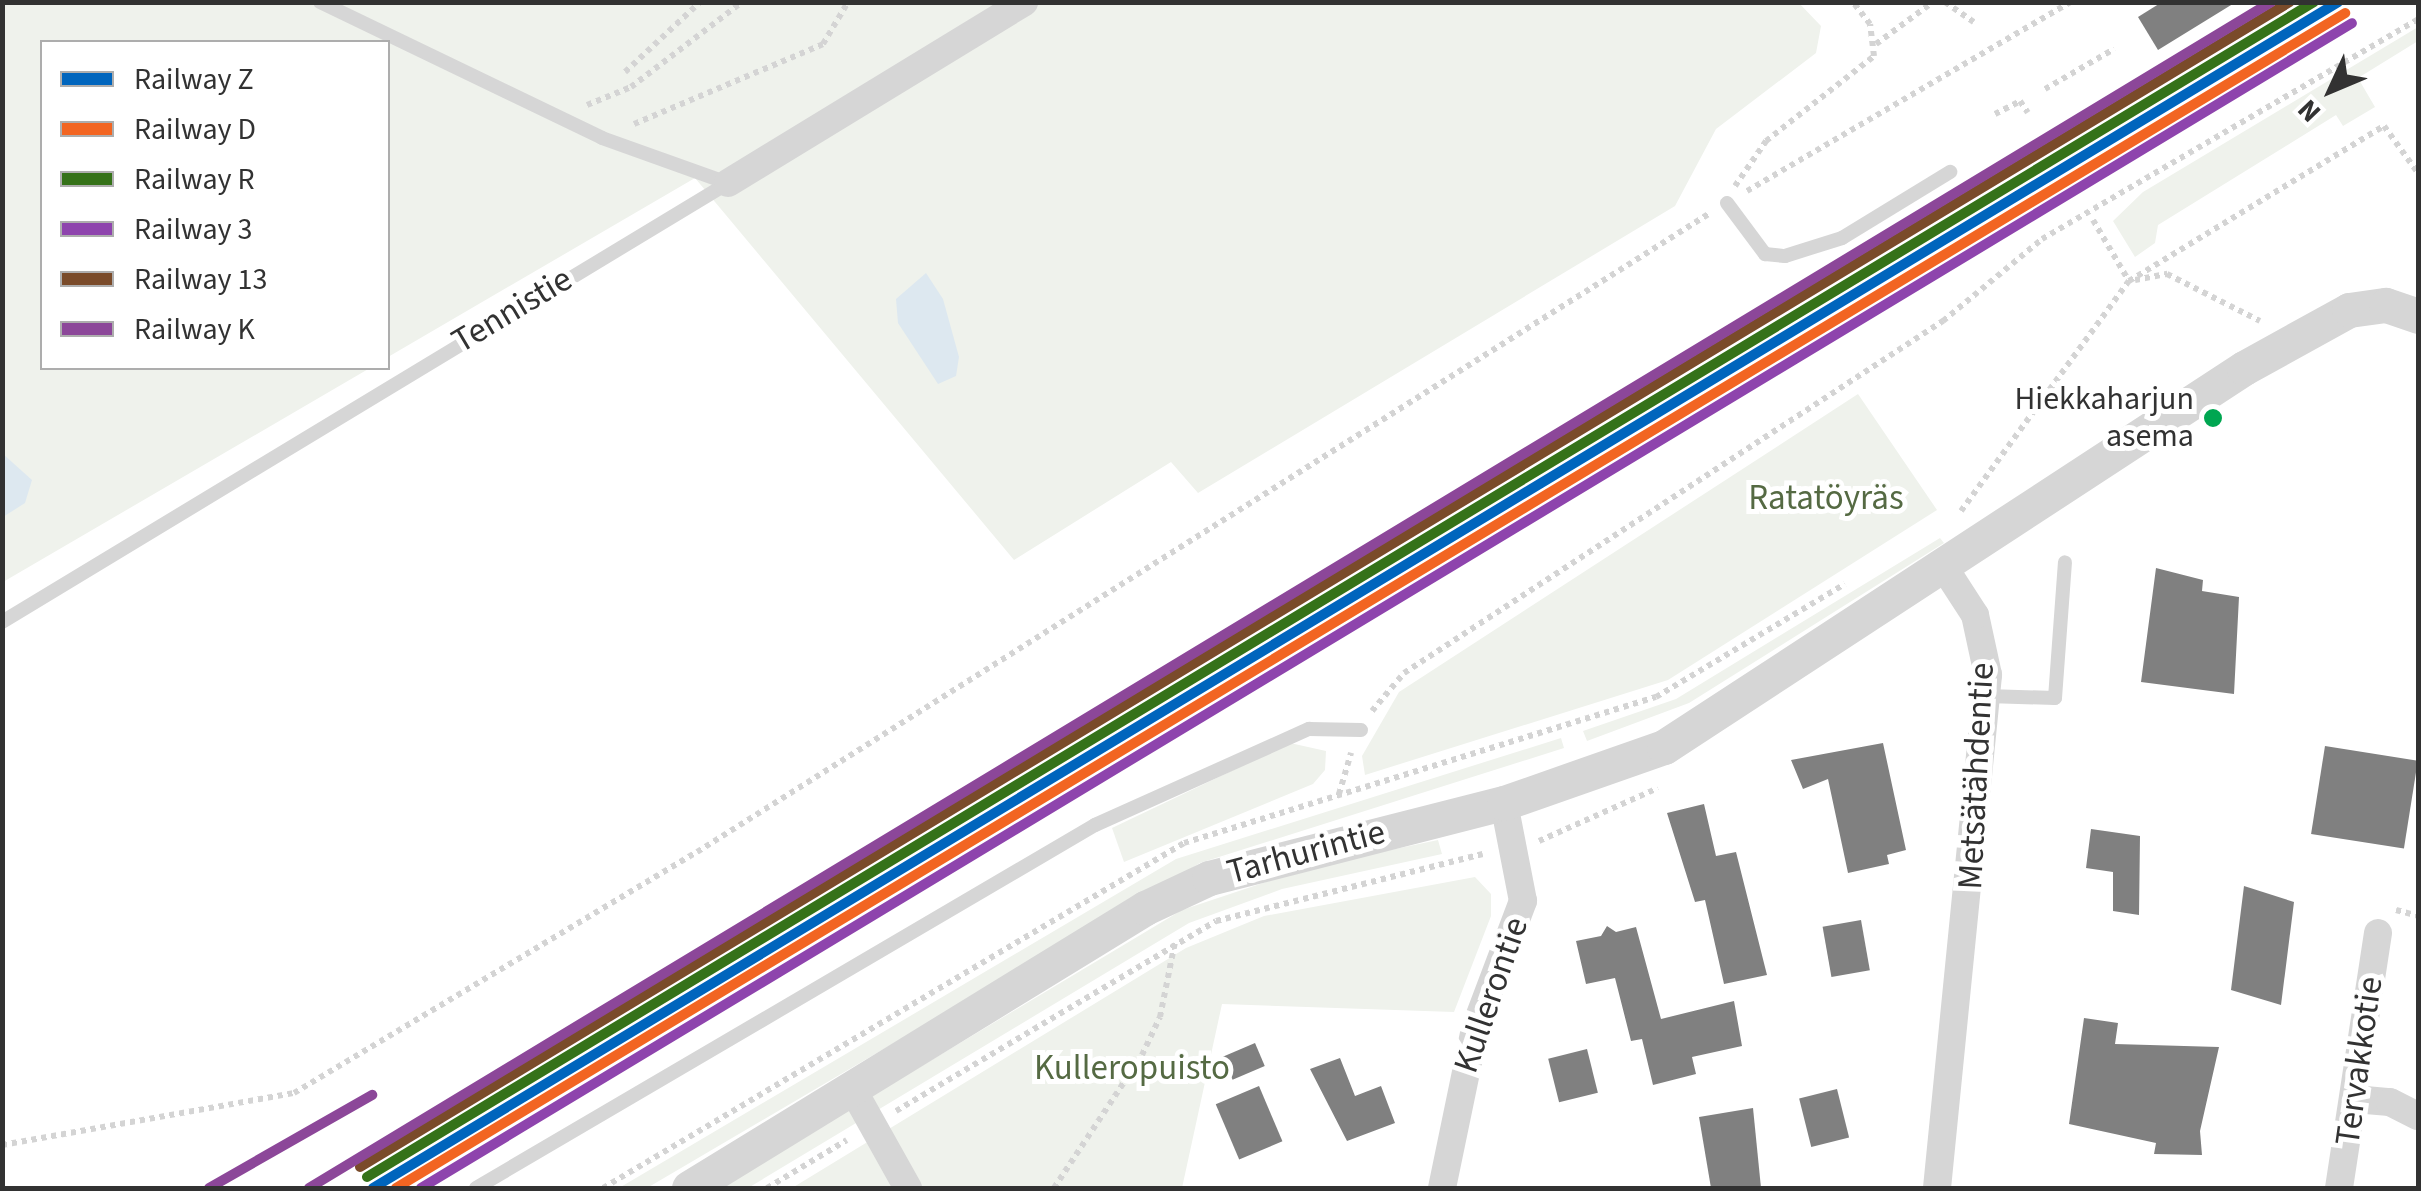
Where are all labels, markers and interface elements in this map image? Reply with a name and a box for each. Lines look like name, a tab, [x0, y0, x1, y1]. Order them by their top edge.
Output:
legend	[40, 40, 390, 370]
north arrow	[2281, 40, 2381, 140]
text: Railway Z	[134, 58, 254, 101]
text: N	[2289, 90, 2330, 131]
text: Railway D	[134, 108, 256, 151]
text: Railway R	[134, 158, 255, 201]
text: Railway 3	[134, 208, 252, 251]
text: Railway 13	[134, 258, 267, 301]
street label: Tennistie	[444, 258, 580, 362]
text: Railway K	[134, 308, 255, 351]
place label: Hiekkaharjun asema	[2014, 381, 2194, 456]
marker: Hiekkaharjun asema	[2203, 408, 2223, 428]
park label: Ratatöyräs	[1748, 477, 1904, 519]
street label: Metsätähdentie	[1949, 661, 2003, 891]
street label: Tarhurintie	[1222, 811, 1390, 893]
street label: Kullerontie	[1445, 912, 1537, 1078]
street label: Tervakkotie	[2326, 974, 2392, 1148]
park label: Kulleropuisto	[1034, 1047, 1230, 1089]

